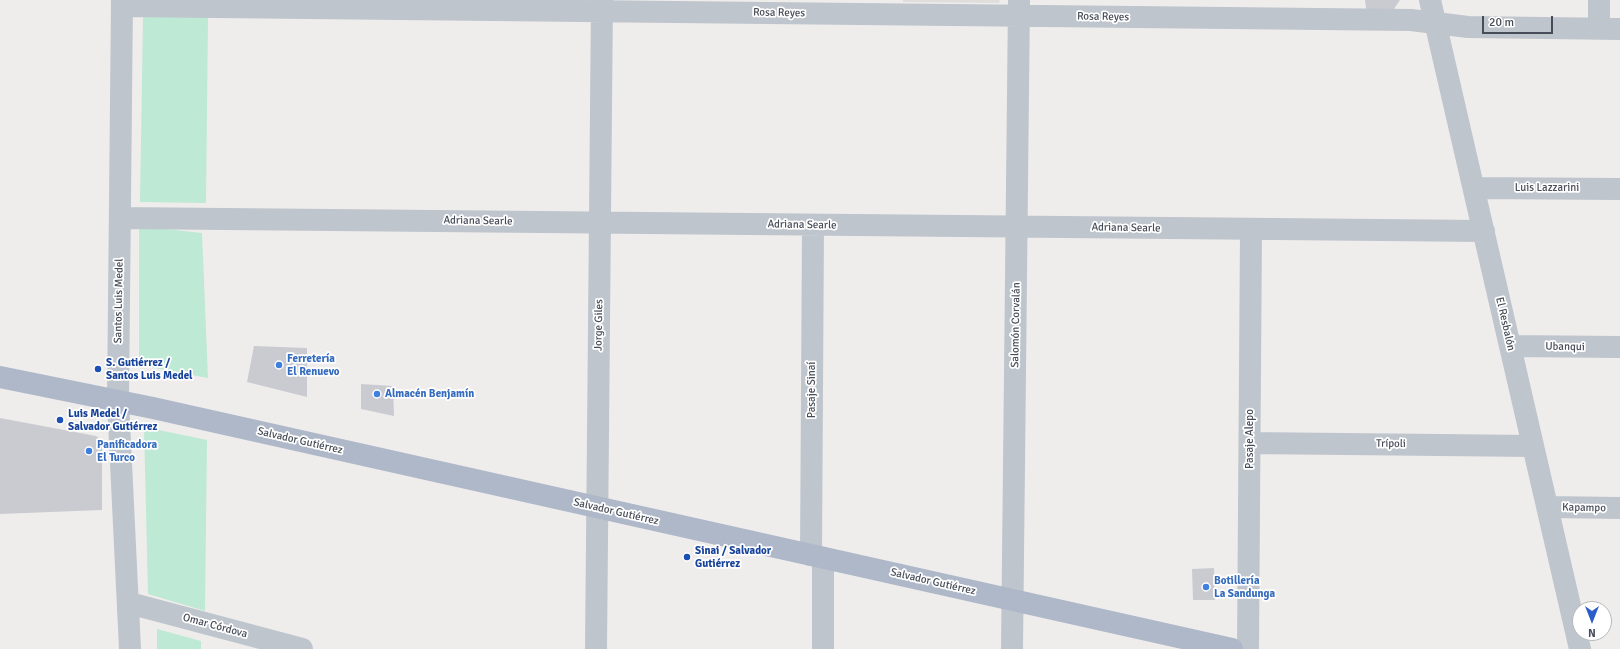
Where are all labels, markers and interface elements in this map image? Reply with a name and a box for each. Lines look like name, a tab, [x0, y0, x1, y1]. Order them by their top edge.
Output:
street label: Rosa Reyes	[753, 6, 805, 20]
scale bar	[1484, 8, 1555, 34]
street label: Rosa Reyes	[1077, 10, 1129, 24]
text: 20 m	[1489, 15, 1514, 30]
street label: Luis Lazzarini	[1515, 181, 1579, 195]
street label: Adriana Searle	[443, 214, 513, 228]
street label: Adriana Searle	[767, 218, 837, 232]
street label: Adriana Searle	[1091, 221, 1161, 235]
street label: Santos Luis Medel	[112, 258, 126, 344]
street label: Salomón Corvalán	[1009, 282, 1023, 368]
street label: El Resbalón	[1492, 296, 1518, 352]
street label: Jorge Giles	[592, 299, 606, 351]
street label: Ubanqui	[1545, 340, 1585, 354]
place label: Ferretería El Renuevo	[287, 352, 340, 378]
place label: S. Gutiérrez / Santos Luis Medel	[106, 356, 193, 382]
marker: Ferretería El Renuevo	[274, 360, 284, 370]
street label: Pasaje Sinaí	[805, 362, 819, 418]
marker: S. Gutiérrez / Santos Luis Medel	[93, 364, 103, 374]
place label: Almacén Benjamín	[385, 387, 474, 401]
marker: Almacén Benjamín	[372, 389, 382, 399]
place label: Luis Medel / Salvador Gutiérrez	[68, 407, 157, 433]
street label: Pasaje Alepo	[1243, 409, 1257, 469]
marker: Luis Medel / Salvador Gutiérrez	[55, 415, 65, 425]
street label: Salvador Gutiérrez	[256, 425, 344, 457]
street label: Trípoli	[1376, 437, 1406, 451]
place label: Panificadora El Turco	[97, 438, 157, 464]
marker: Panificadora El Turco	[84, 446, 94, 456]
street label: Salvador Gutiérrez	[572, 496, 660, 528]
street label: Kapampo	[1562, 501, 1606, 515]
place label: Sinai / Salvador Gutiérrez	[695, 544, 771, 570]
marker: Sinai / Salvador Gutiérrez	[682, 552, 692, 562]
street label: Salvador Gutiérrez	[889, 566, 977, 598]
place label: Botillería La Sandunga	[1214, 574, 1275, 600]
marker: Botillería La Sandunga	[1201, 582, 1211, 592]
north arrow	[1572, 601, 1612, 641]
street label: Omar Córdova	[181, 611, 249, 641]
text: N	[1588, 626, 1596, 639]

